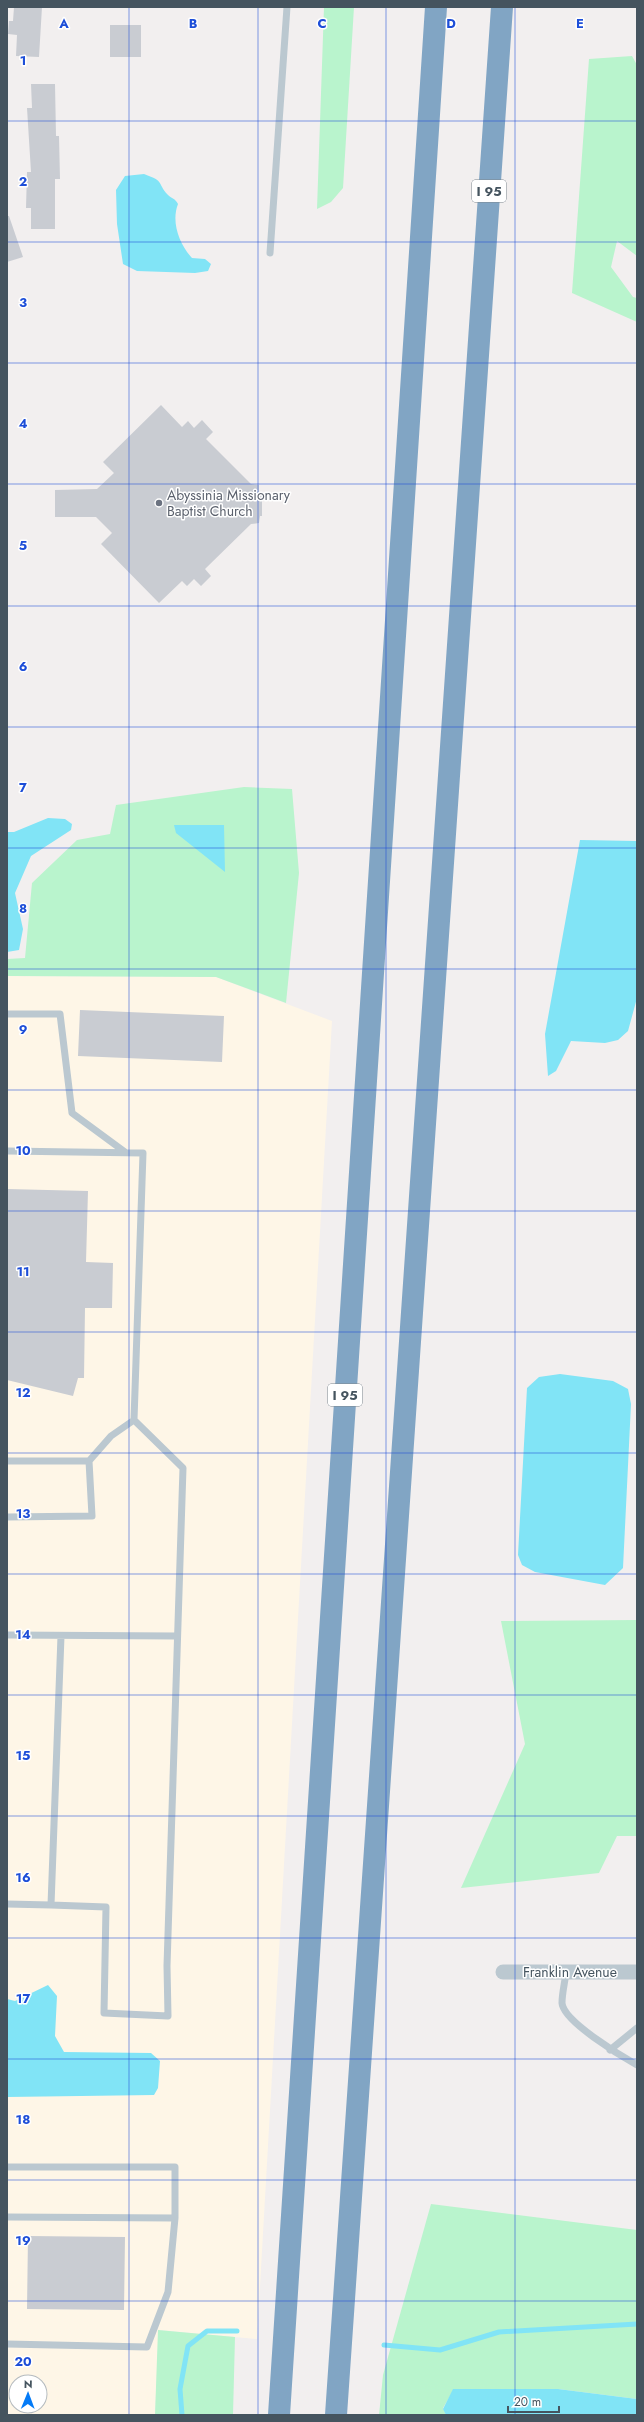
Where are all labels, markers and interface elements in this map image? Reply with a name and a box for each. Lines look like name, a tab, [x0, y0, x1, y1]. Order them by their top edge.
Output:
text: A	[58, 14, 69, 33]
text: B	[189, 14, 198, 33]
text: C	[317, 14, 327, 33]
text: D	[446, 14, 456, 33]
text: E	[576, 14, 584, 33]
text: 1	[20, 51, 26, 70]
text: 2	[19, 172, 27, 191]
road number: I 95	[472, 180, 506, 202]
text: 3	[19, 293, 27, 312]
text: 4	[18, 414, 28, 433]
place label: Abyssinia Missionary Baptist Church	[167, 485, 291, 521]
marker: Abyssinia Missionary Baptist Church	[154, 498, 164, 508]
text: 5	[19, 536, 27, 555]
text: 6	[19, 657, 28, 676]
text: 7	[19, 778, 27, 797]
text: 8	[19, 899, 27, 918]
text: 9	[19, 1020, 28, 1039]
text: 10	[15, 1141, 31, 1160]
text: 11	[16, 1262, 30, 1281]
text: 12	[15, 1383, 31, 1402]
road number: I 95	[328, 1384, 362, 1406]
text: 13	[16, 1504, 30, 1523]
text: 14	[15, 1625, 31, 1644]
text: 15	[15, 1746, 31, 1765]
text: 16	[15, 1868, 31, 1887]
street label: Franklin Avenue	[523, 1962, 617, 1982]
text: 17	[16, 1989, 30, 2008]
text: 18	[16, 2110, 30, 2129]
text: 19	[15, 2231, 31, 2250]
text: 20	[14, 2352, 32, 2371]
north arrow	[8, 2374, 48, 2414]
text: N	[24, 2376, 33, 2392]
scale bar	[508, 2388, 559, 2414]
text: 20 m	[514, 2393, 541, 2411]

